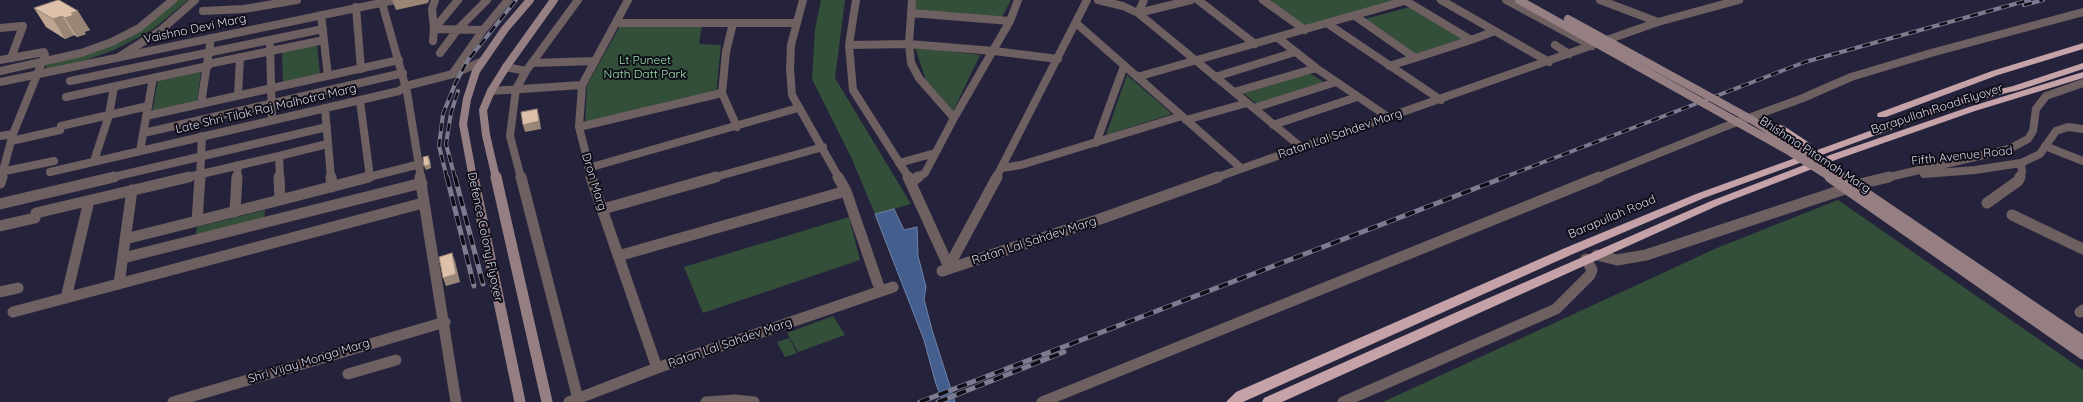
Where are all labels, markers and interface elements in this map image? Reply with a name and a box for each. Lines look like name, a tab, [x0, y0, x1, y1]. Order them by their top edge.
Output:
street label: Vaishno Devi Marg	[142, 11, 248, 47]
park label: Lt Puneet Nath Datt Park	[604, 53, 686, 81]
street label: Late Shri Tilak Raj Malhotra Marg	[174, 81, 358, 137]
street label: Barapullah Road Flyover	[1869, 81, 2005, 137]
street label: Ratan Lal Sahdev Marg	[1276, 106, 1404, 162]
street label: Bhishma Pitamah Marg	[1757, 114, 1873, 196]
street label: Fifth Avenue Road	[1911, 144, 2013, 168]
street label: Dron Marg	[578, 151, 610, 213]
street label: Defence Colony Flyover	[464, 171, 506, 303]
street label: Barapullah Road	[1566, 192, 1658, 242]
street label: Ratan Lal Sahdev Marg	[970, 214, 1098, 268]
street label: Ratan Lal Sahdev Marg	[666, 315, 794, 371]
street label: Shri Vijay Monga Marg	[246, 336, 372, 386]

